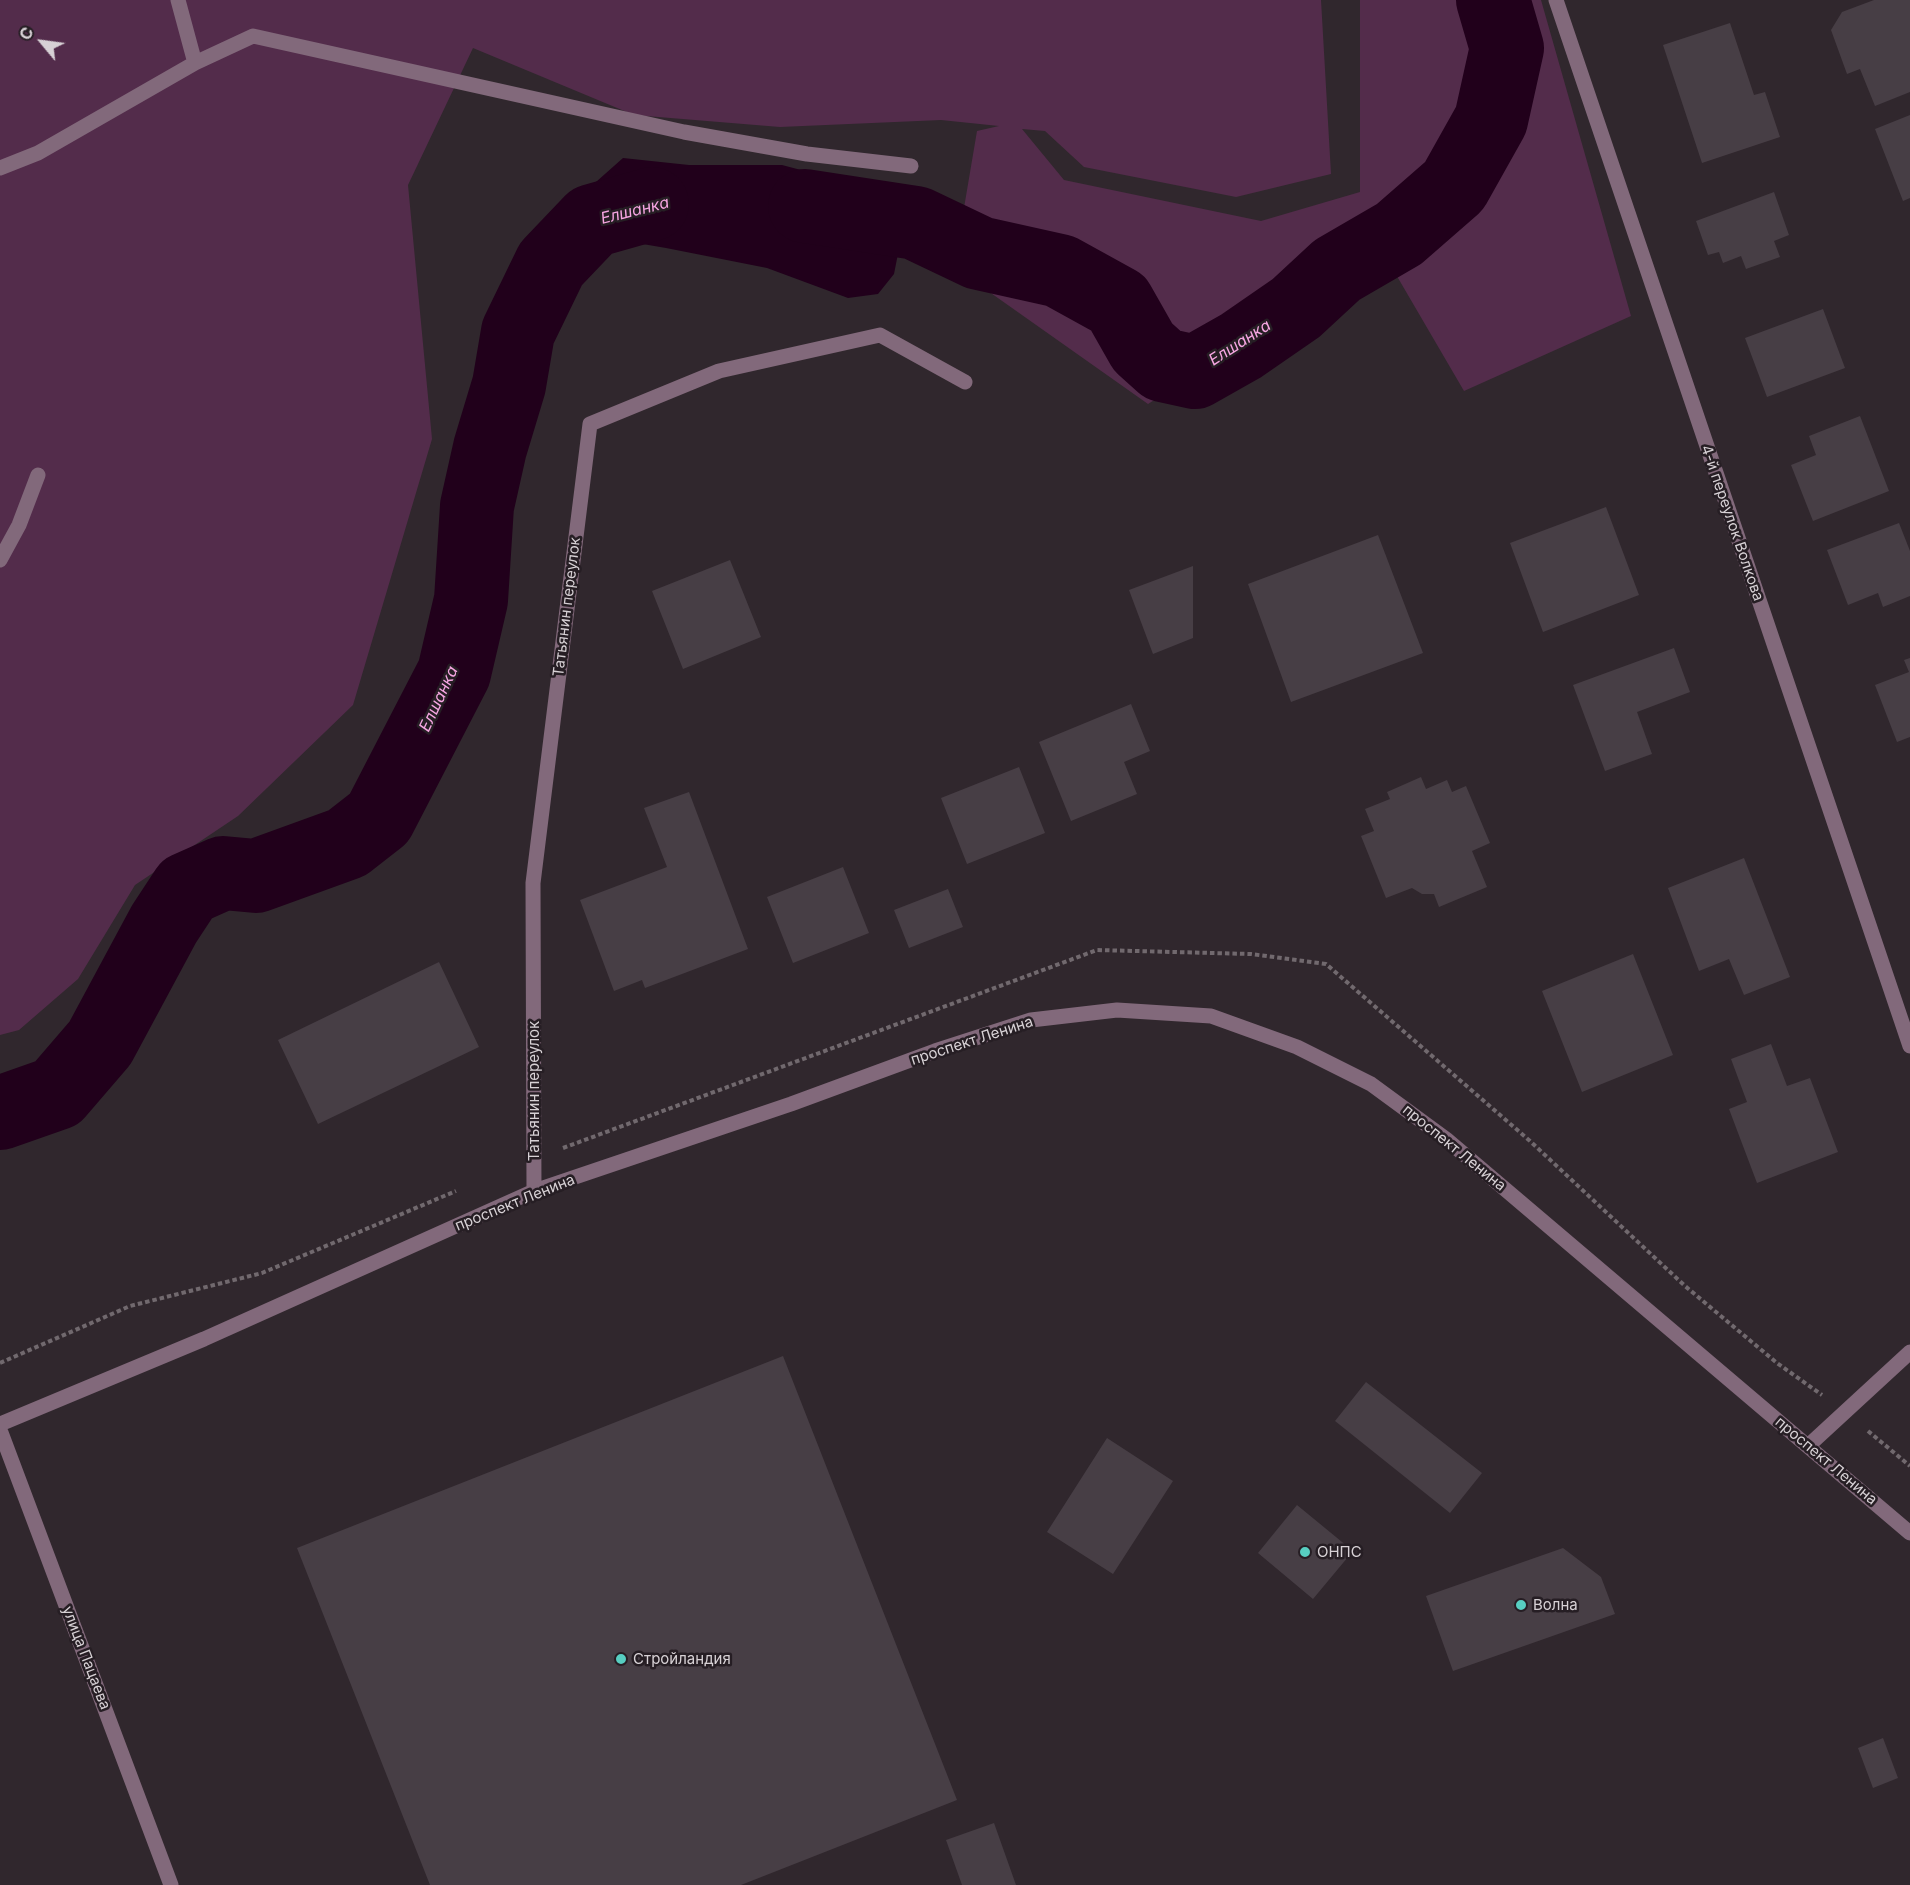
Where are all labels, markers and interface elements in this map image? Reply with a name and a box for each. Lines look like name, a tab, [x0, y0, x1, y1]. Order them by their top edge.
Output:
north arrow	[12, 12, 72, 72]
text: С	[15, 23, 38, 43]
water label: Елшанка	[599, 193, 671, 229]
water label: Елшанка	[1206, 316, 1274, 370]
street label: 4-й переулок Волкова	[1697, 443, 1767, 603]
street label: Татьянин переулок	[550, 536, 584, 678]
water label: Елшанка	[416, 663, 462, 735]
street label: проспект Ленина	[909, 1013, 1035, 1069]
street label: Татьянин переулок	[525, 1021, 543, 1161]
street label: проспект Ленина	[1399, 1101, 1509, 1195]
street label: проспект Ленина	[453, 1171, 577, 1235]
street label: проспект Ленина	[1771, 1413, 1881, 1509]
place label: ОНПС	[1317, 1543, 1362, 1561]
marker: ОНПС	[1298, 1545, 1312, 1559]
place label: Волна	[1533, 1596, 1578, 1614]
marker: Волна	[1514, 1598, 1528, 1612]
street label: улица Пацаева	[58, 1604, 114, 1712]
place label: Стройландия	[633, 1650, 731, 1668]
marker: Стройландия	[614, 1652, 628, 1666]

